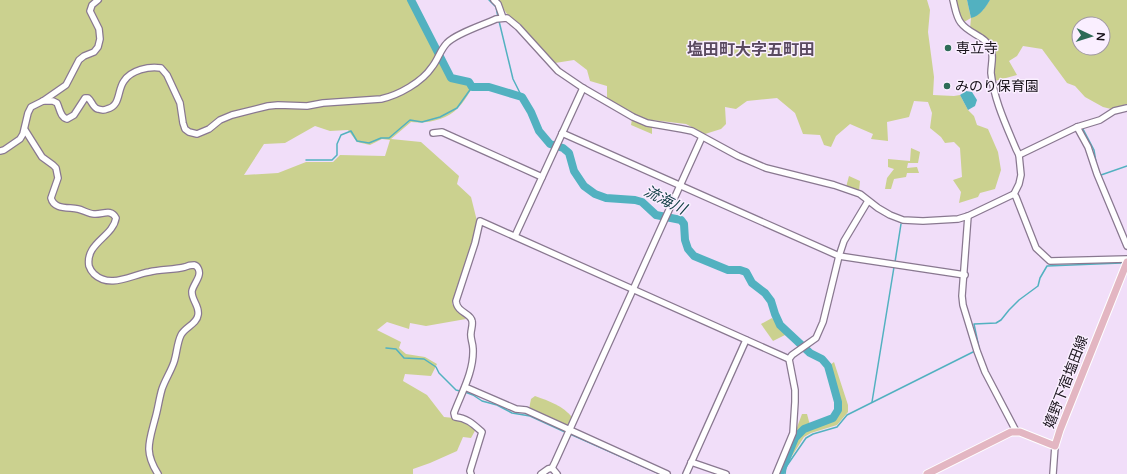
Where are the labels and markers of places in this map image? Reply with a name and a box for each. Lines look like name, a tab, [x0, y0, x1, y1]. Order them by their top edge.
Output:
place label: 専立寺	[956, 40, 998, 57]
marker: 専立寺	[943, 43, 953, 53]
place label: みのり保育園	[955, 78, 1039, 95]
marker: みのり保育園	[942, 81, 952, 91]

